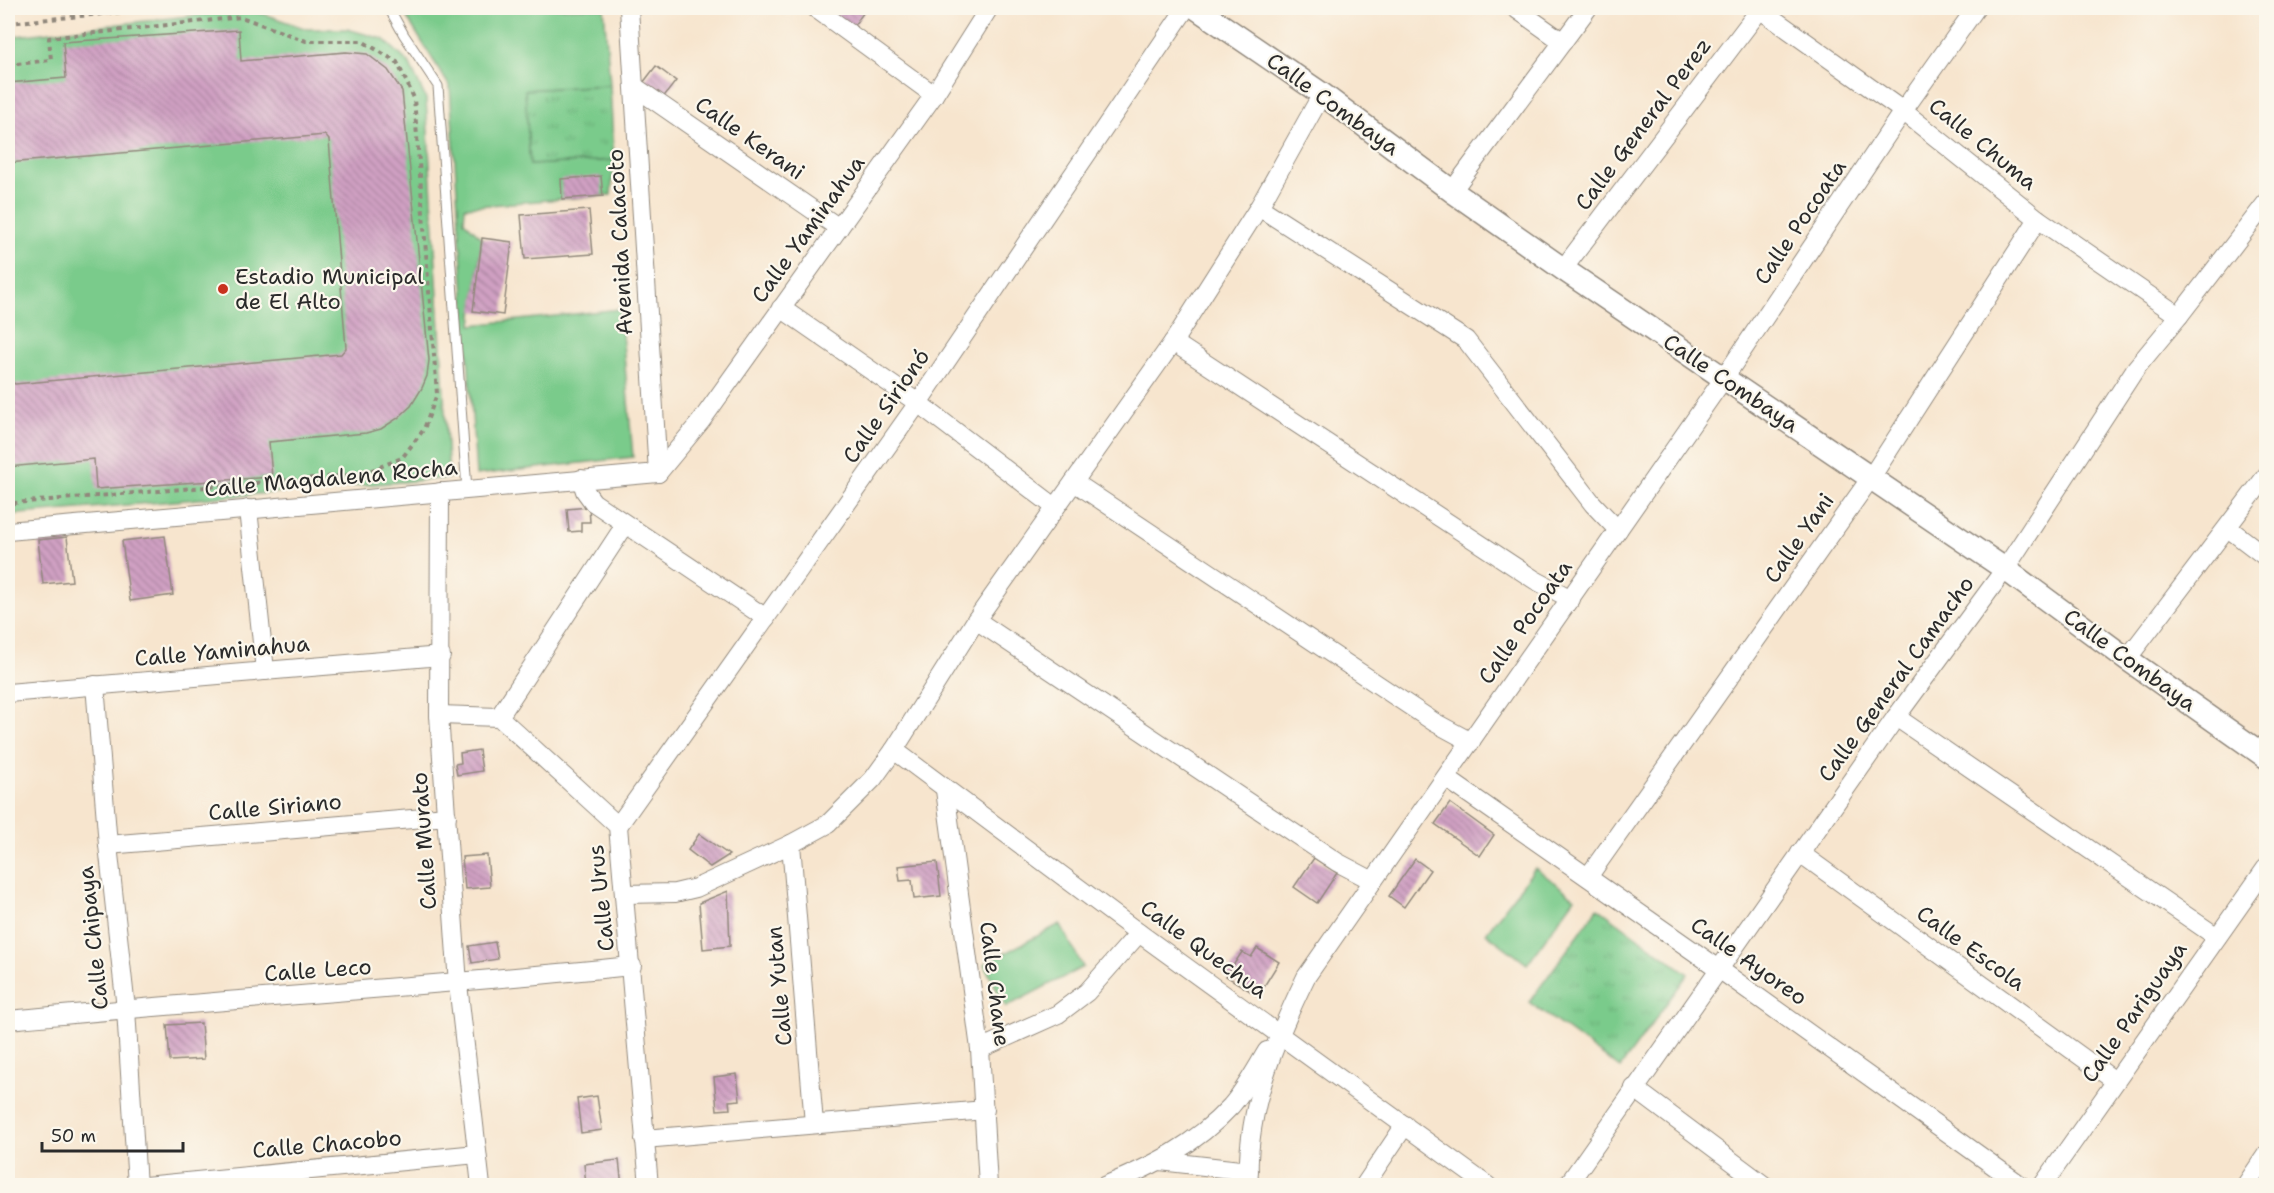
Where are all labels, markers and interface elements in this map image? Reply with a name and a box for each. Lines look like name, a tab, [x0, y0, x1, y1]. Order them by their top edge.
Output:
street label: Calle General Perez	[1568, 32, 1718, 216]
street label: Calle Combaya	[1261, 46, 1405, 162]
street label: Calle Kerani	[690, 90, 810, 186]
street label: Calle Chuma	[1923, 91, 2043, 197]
street label: Avenida Calacoto	[601, 148, 639, 336]
street label: Calle Yaminahua	[745, 149, 872, 309]
street label: Calle Pocoata	[1747, 153, 1853, 290]
place label: Estadio Municipal de El Alto	[235, 262, 424, 316]
marker: Estadio Municipal de El Alto	[216, 282, 230, 296]
street label: Calle Combaya	[1658, 327, 1805, 439]
street label: Calle Sirionó	[836, 343, 936, 469]
street label: Calle Magdalena Rocha	[203, 452, 459, 504]
street label: Calle Yani	[1757, 487, 1841, 589]
street label: Calle Pocoata	[1472, 554, 1579, 690]
street label: Calle General Camacho	[1812, 570, 1980, 788]
street label: Calle Combaya	[2058, 602, 2202, 718]
street label: Calle Yaminahua	[133, 629, 311, 673]
street label: Calle Murato	[405, 771, 443, 911]
street label: Calle Siriano	[207, 787, 343, 827]
street label: Calle Urus	[581, 843, 621, 953]
street label: Calle Chipaya	[71, 864, 115, 1011]
street label: Calle Quechua	[1135, 893, 1274, 1005]
street label: Calle Escola	[1911, 899, 2031, 997]
street label: Calle Ayoreo	[1685, 910, 1813, 1012]
street label: Calle Chane	[973, 920, 1017, 1048]
street label: Calle Yutan	[759, 925, 799, 1047]
street label: Calle Pariguaya	[2075, 936, 2194, 1088]
street label: Calle Leco	[263, 952, 373, 988]
scale bar	[42, 1115, 183, 1153]
street label: Calle Chacobo	[251, 1123, 403, 1165]
text: 50 m	[51, 1124, 96, 1148]

